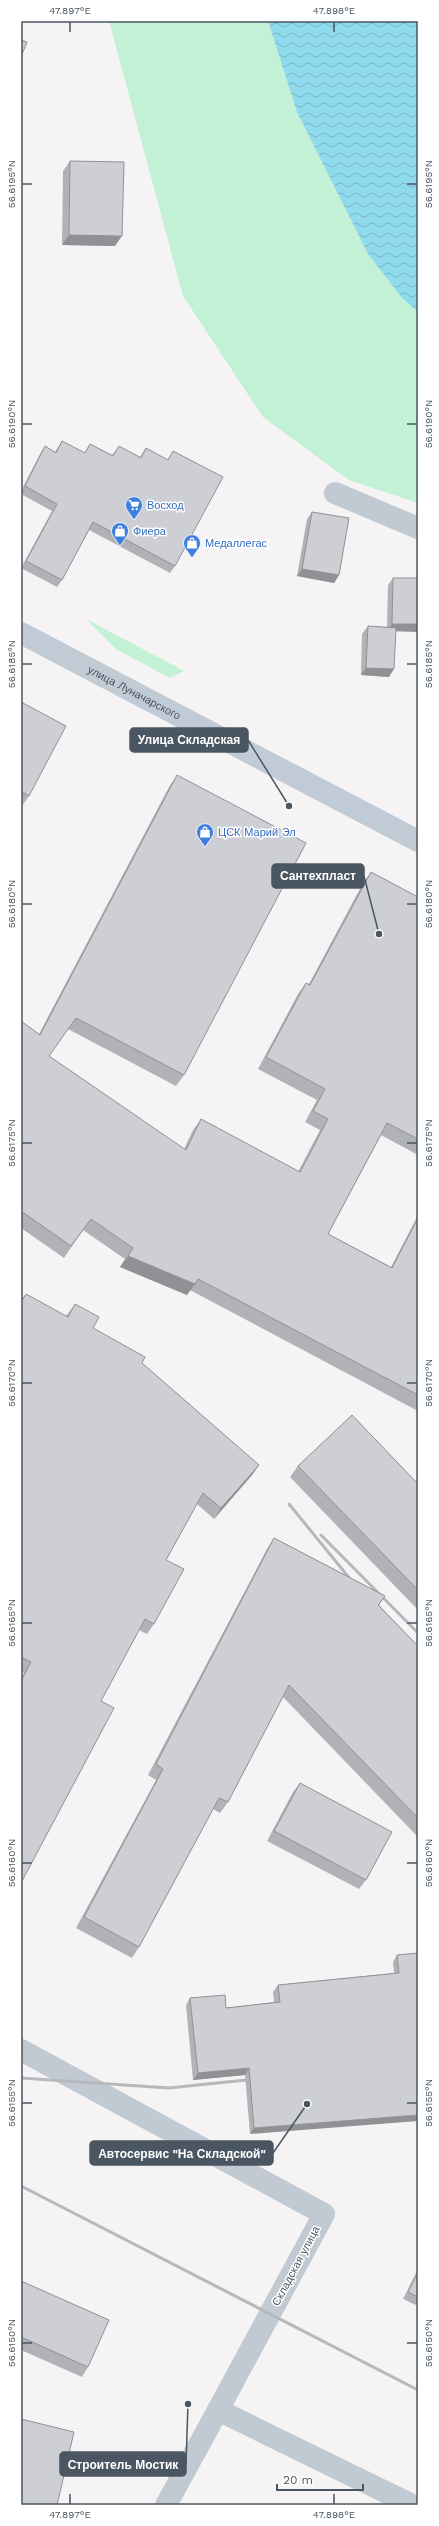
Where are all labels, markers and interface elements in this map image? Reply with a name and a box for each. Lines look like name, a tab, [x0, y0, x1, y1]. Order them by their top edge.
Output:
text: 47.897°E	[49, 5, 91, 16]
text: 47.898°E	[313, 5, 355, 16]
text: 56.6195°N	[6, 160, 17, 208]
text: 56.6195°N	[423, 160, 434, 208]
text: 56.6190°N	[6, 400, 17, 448]
text: 56.6190°N	[423, 400, 434, 448]
supermarket icon: Восход	[124, 495, 144, 520]
place label: Восход	[147, 499, 184, 512]
shop icon: Фиера	[110, 521, 130, 546]
place label: Фиера	[133, 525, 167, 538]
shop icon: Медаллегас	[182, 533, 202, 558]
place label: Медаллегас	[205, 537, 268, 550]
text: 56.6185°N	[6, 640, 17, 688]
text: 56.6185°N	[423, 640, 434, 688]
street label: улица Луначарского	[86, 663, 183, 722]
callout: Улица Складская	[130, 728, 248, 752]
text: Улица Складская	[138, 733, 240, 747]
shop icon: ЦСК Марий Эл	[195, 822, 215, 847]
place label: ЦСК Марий Эл	[218, 826, 296, 839]
callout: Сантехпласт	[272, 864, 364, 888]
text: Сантехпласт	[280, 869, 356, 883]
text: 56.6180°N	[6, 880, 17, 928]
text: 56.6180°N	[423, 880, 434, 928]
text: 56.6175°N	[6, 1119, 17, 1167]
text: 56.6175°N	[423, 1119, 434, 1167]
text: 56.6170°N	[6, 1359, 17, 1407]
text: 56.6170°N	[423, 1359, 434, 1407]
text: 56.6165°N	[6, 1599, 17, 1647]
text: 56.6165°N	[423, 1599, 434, 1647]
text: 56.6160°N	[6, 1839, 17, 1887]
text: 56.6160°N	[423, 1839, 434, 1887]
text: 56.6155°N	[6, 2079, 17, 2127]
text: 56.6155°N	[423, 2079, 434, 2127]
callout: Автосервис "На Складской"	[90, 2141, 273, 2165]
text: Автосервис "На Складской"	[98, 2147, 266, 2161]
street label: Складская улица	[269, 2223, 323, 2308]
text: 56.6150°N	[6, 2319, 17, 2367]
text: 56.6150°N	[423, 2319, 434, 2367]
callout: Строитель Мостик	[60, 2452, 186, 2476]
text: Строитель Мостик	[68, 2458, 179, 2472]
scale bar	[277, 2466, 363, 2492]
text: 20 m	[283, 2473, 313, 2487]
text: 47.897°E	[49, 2509, 91, 2520]
text: 47.898°E	[313, 2509, 355, 2520]

